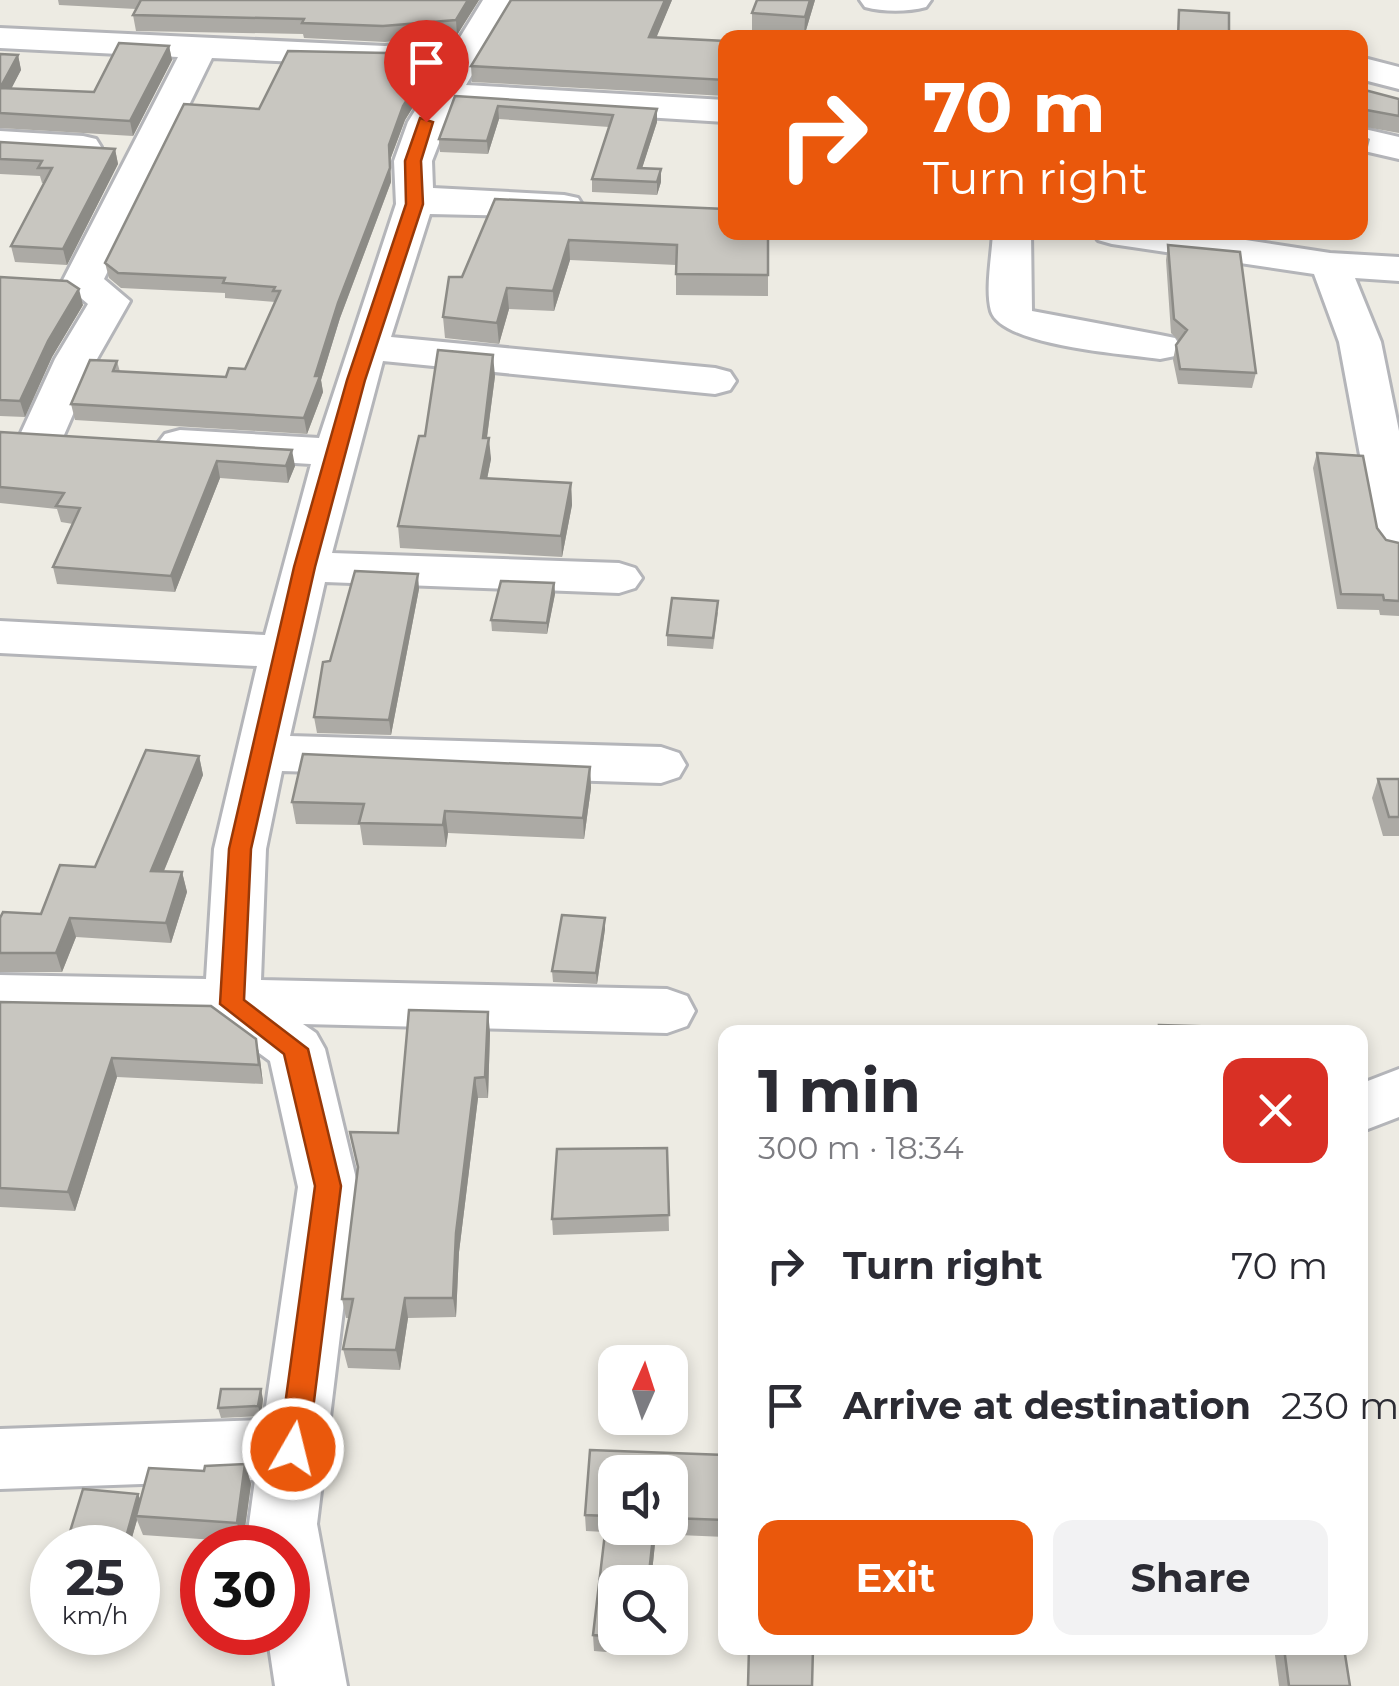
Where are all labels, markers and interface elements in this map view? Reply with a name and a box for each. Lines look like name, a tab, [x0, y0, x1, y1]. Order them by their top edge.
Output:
pin	[384, 20, 469, 123]
icon: arrive	[399, 35, 454, 90]
text: 70 m	[923, 64, 1106, 150]
icon: right	[758, 70, 888, 200]
text: Turn right	[923, 150, 1148, 205]
text: 1 min	[758, 1054, 921, 1127]
button: close	[1223, 1058, 1328, 1163]
text: 300 m · 18:34	[758, 1128, 964, 1167]
icon: right	[758, 1238, 813, 1293]
text: Turn right	[843, 1242, 1042, 1289]
text: 70 m	[1231, 1242, 1328, 1289]
north arrow	[598, 1345, 688, 1435]
map controls	[598, 1345, 688, 1655]
icon: arrive	[758, 1378, 813, 1433]
text: Arrive at destination	[843, 1382, 1251, 1429]
text: 230 m	[1281, 1382, 1399, 1429]
position arrow	[241, 1397, 345, 1501]
button: sound	[598, 1455, 688, 1545]
button: Exit	[758, 1520, 1033, 1635]
button: Share	[1053, 1520, 1328, 1635]
speed limit sign: 30	[180, 1525, 310, 1655]
text: 25	[65, 1547, 125, 1608]
button: search	[598, 1565, 688, 1655]
text: km/h	[62, 1600, 128, 1630]

